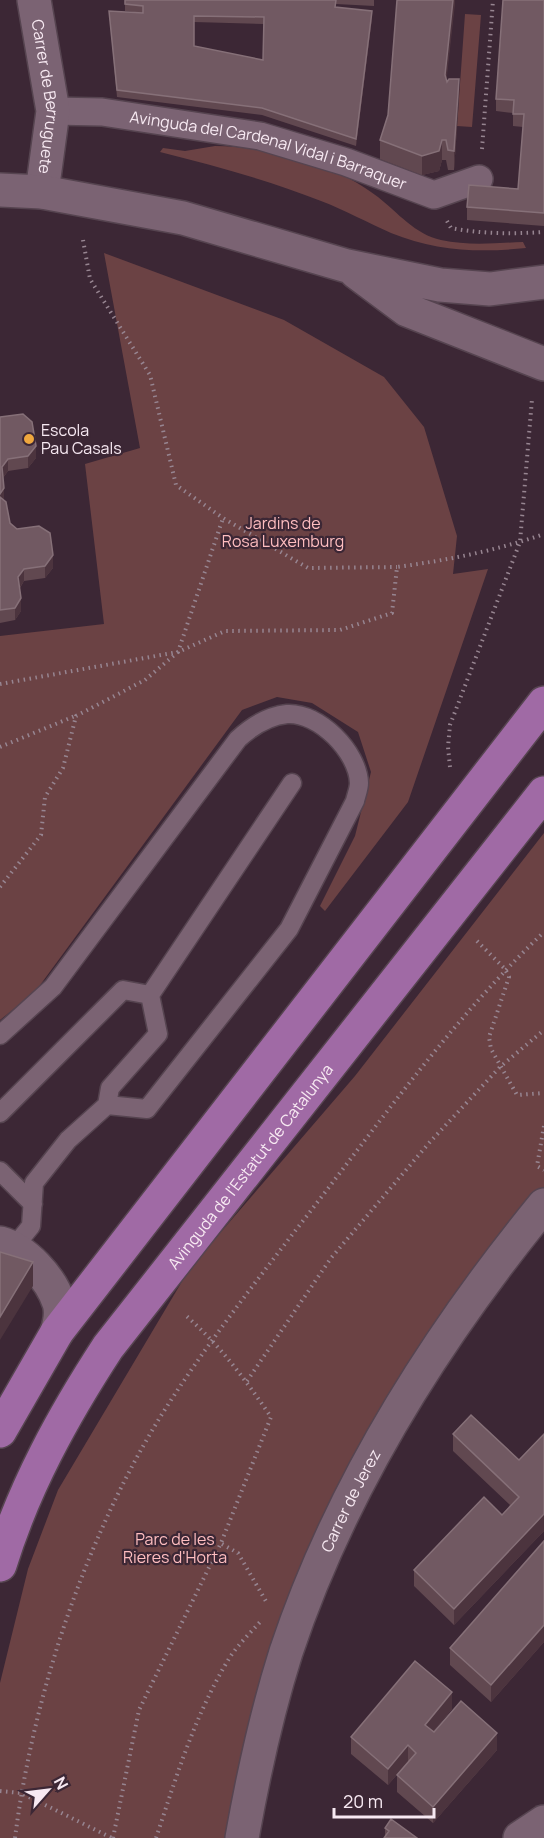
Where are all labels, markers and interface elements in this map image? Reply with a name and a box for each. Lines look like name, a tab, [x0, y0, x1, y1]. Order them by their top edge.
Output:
street label: Carrer de Berruguete	[27, 18, 64, 175]
street label: Avinguda del Cardenal Vidal i Barraquer	[128, 105, 410, 195]
place label: Escola Pau Casals	[41, 419, 122, 459]
marker: Escola Pau Casals	[22, 432, 36, 446]
park label: Jardins de Rosa Luxemburg	[222, 512, 344, 552]
street label: Avinguda de l'Estatut de Catalunya	[162, 1059, 338, 1274]
street label: Carrer de Jerez	[315, 1445, 385, 1555]
park label: Parc de les Rieres d'Horta	[123, 1528, 227, 1568]
north arrow	[18, 1760, 78, 1820]
text: N	[49, 1773, 74, 1793]
scale bar	[334, 1781, 434, 1819]
text: 20 m	[343, 1789, 383, 1813]

